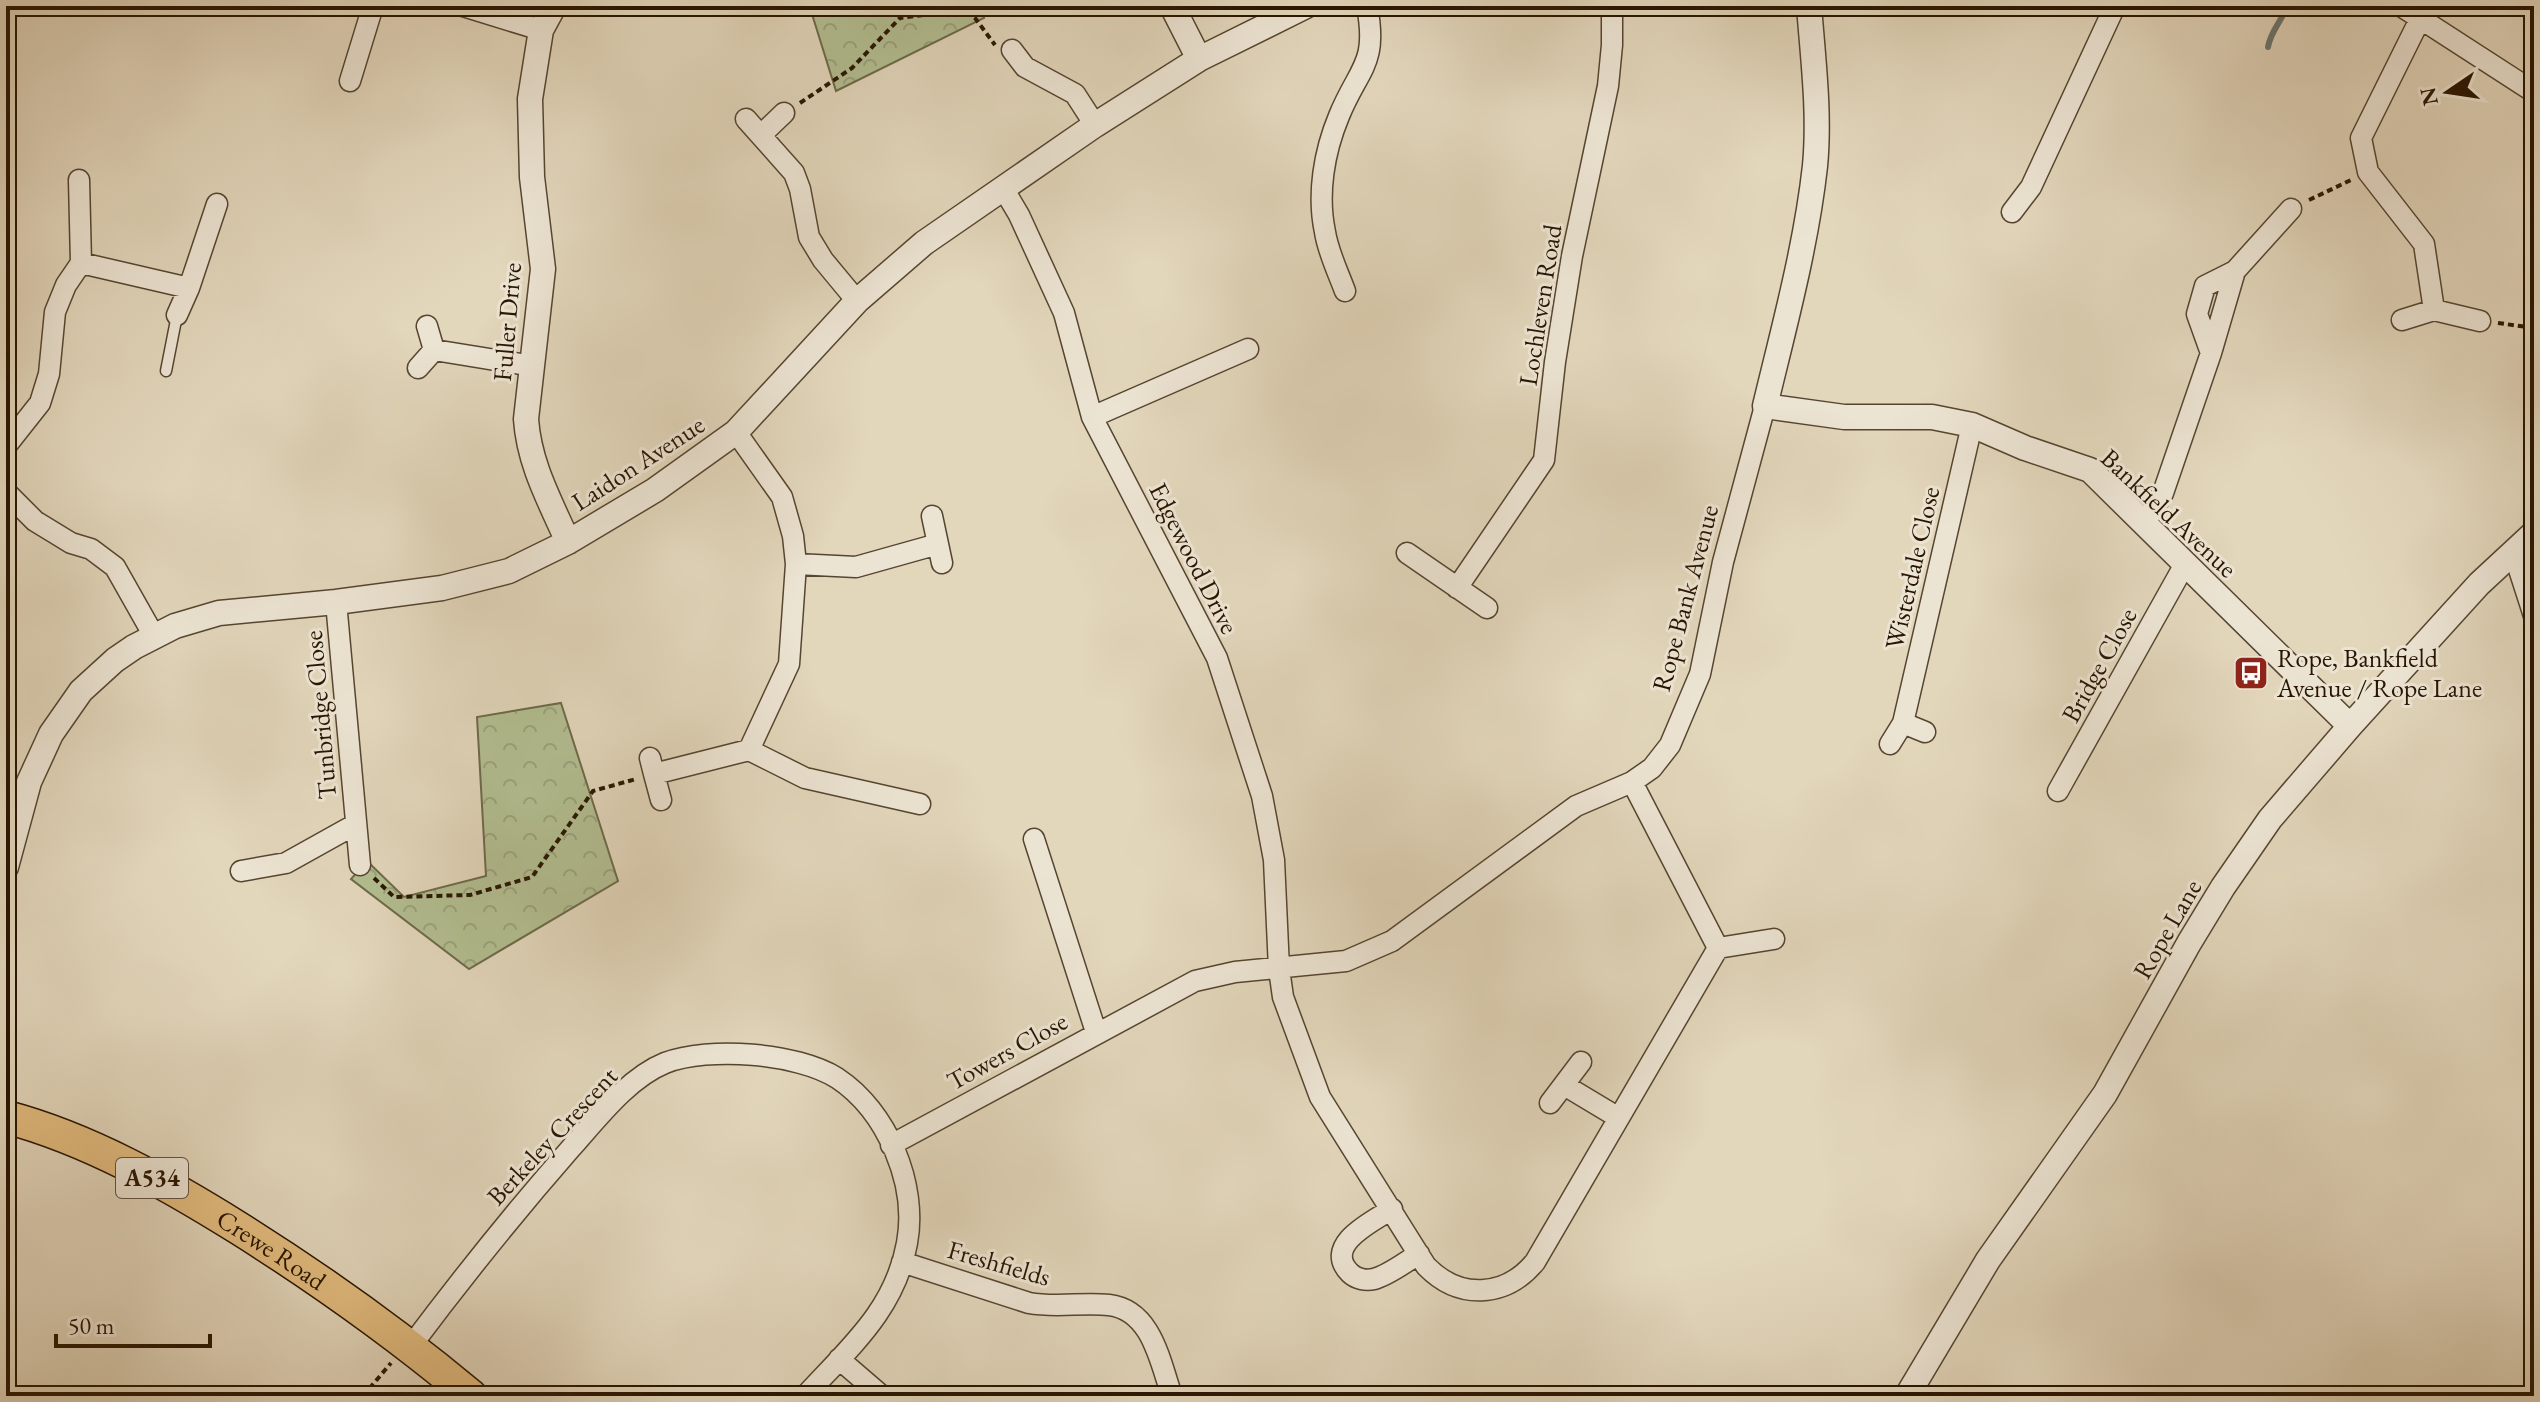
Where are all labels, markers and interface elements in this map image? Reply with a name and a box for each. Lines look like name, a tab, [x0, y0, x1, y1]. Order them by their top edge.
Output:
north arrow	[2408, 52, 2488, 132]
text: N	[2413, 84, 2445, 108]
street label: Lochleven Road	[1510, 221, 1570, 388]
street label: Fuller Drive	[485, 261, 529, 383]
street label: Laidon Avenue	[565, 407, 711, 519]
street label: Bankfield Avenue	[2094, 441, 2244, 585]
street label: Edgewood Drive	[1141, 477, 1247, 639]
street label: Wisterdale Close	[1877, 483, 1947, 653]
street label: Rope Bank Avenue	[1644, 501, 1726, 695]
street label: Bridge Close	[2054, 602, 2144, 728]
street label: Tunbridge Close	[296, 629, 344, 801]
place label: Rope, Bankfield Avenue / Rope Lane	[2276, 641, 2482, 705]
bus stop icon: Rope, Bankfield Avenue / Rope Lane	[2232, 654, 2270, 692]
street label: Rope Lane	[2125, 873, 2209, 985]
street label: Towers Close	[941, 1004, 1073, 1098]
street label: Berkeley Crescent	[479, 1060, 625, 1212]
road number: A534	[116, 1158, 188, 1198]
street label: Crewe Road	[210, 1202, 334, 1298]
street label: Freshfields	[944, 1232, 1054, 1294]
scale bar	[56, 1298, 210, 1348]
text: 50 m	[68, 1310, 115, 1341]

